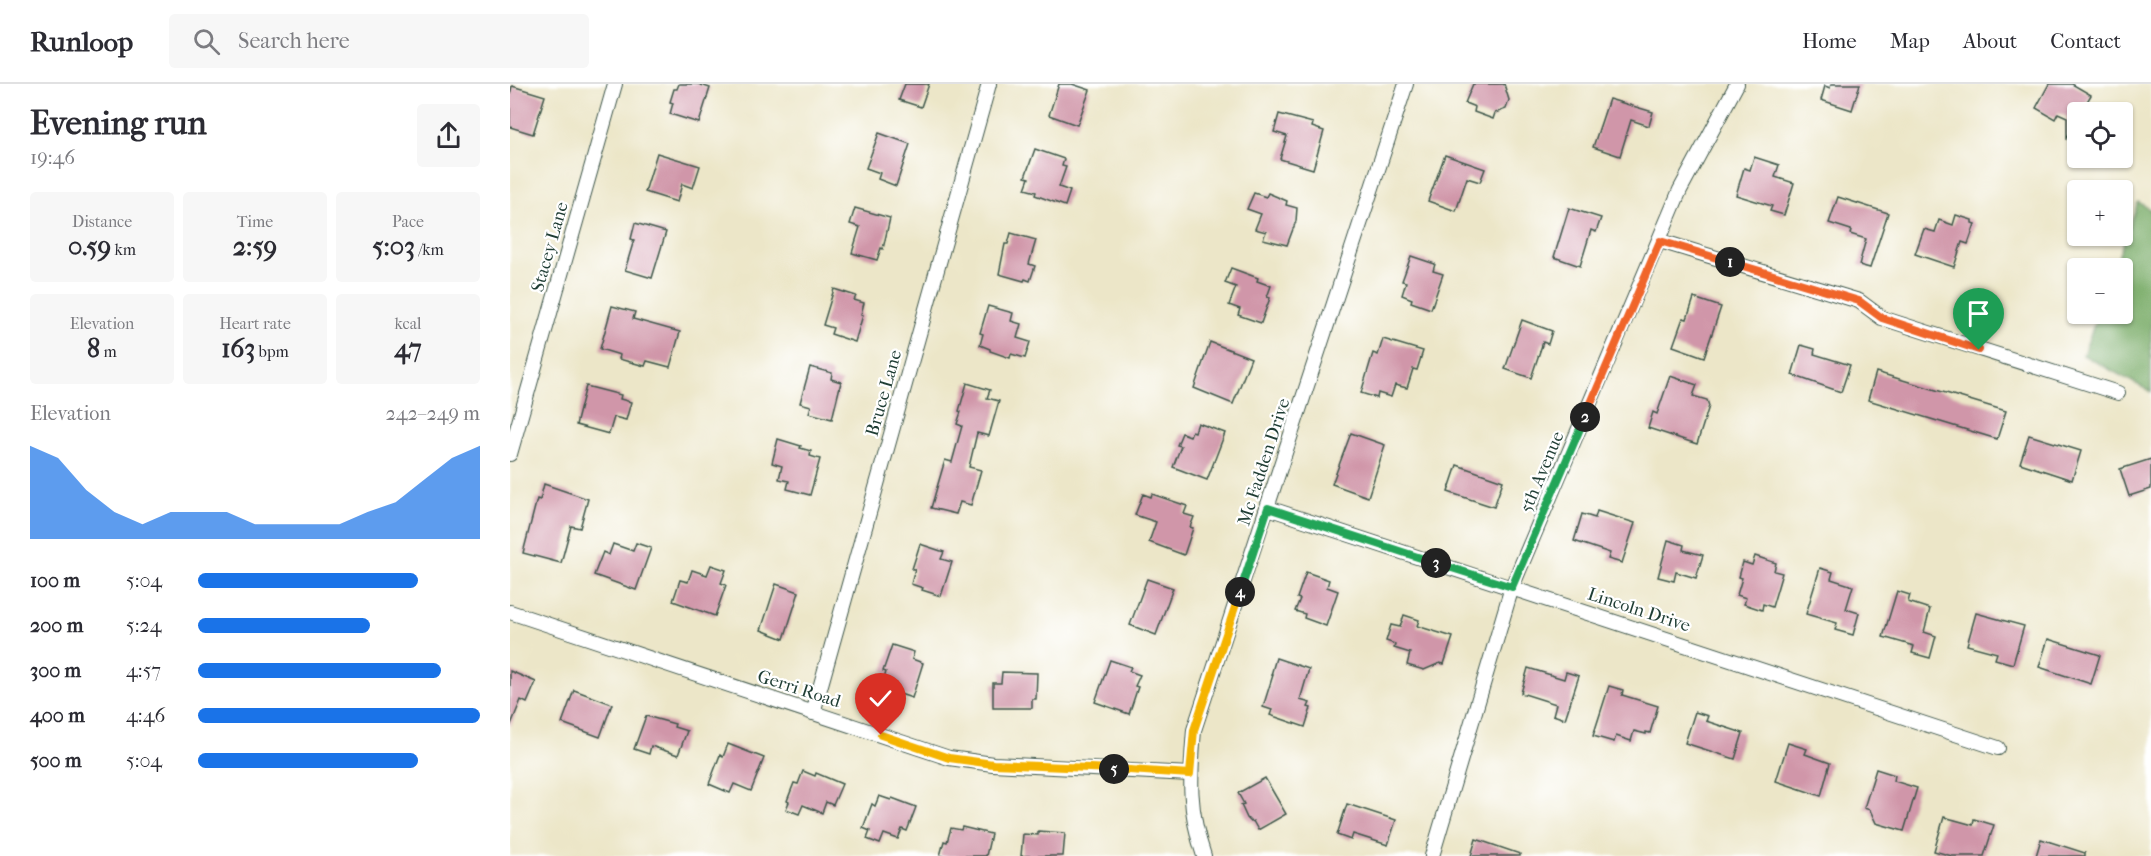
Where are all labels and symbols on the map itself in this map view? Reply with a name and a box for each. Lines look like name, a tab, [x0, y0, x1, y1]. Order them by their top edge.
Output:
street label: Stacey Lane	[527, 200, 573, 294]
pin: 1	[1715, 247, 1745, 277]
pin	[1953, 288, 2004, 350]
street label: Bruce Lane	[862, 347, 906, 439]
street label: Mc Fadden Drive	[1234, 396, 1295, 528]
pin: 2	[1570, 402, 1600, 432]
street label: 5th Avenue	[1515, 428, 1569, 516]
pin: 3	[1421, 548, 1451, 578]
pin: 4	[1225, 577, 1255, 607]
street label: Lincoln Drive	[1585, 584, 1693, 636]
street label: Gerri Road	[755, 666, 843, 712]
pin	[855, 673, 906, 735]
pin: 5	[1099, 754, 1129, 784]

